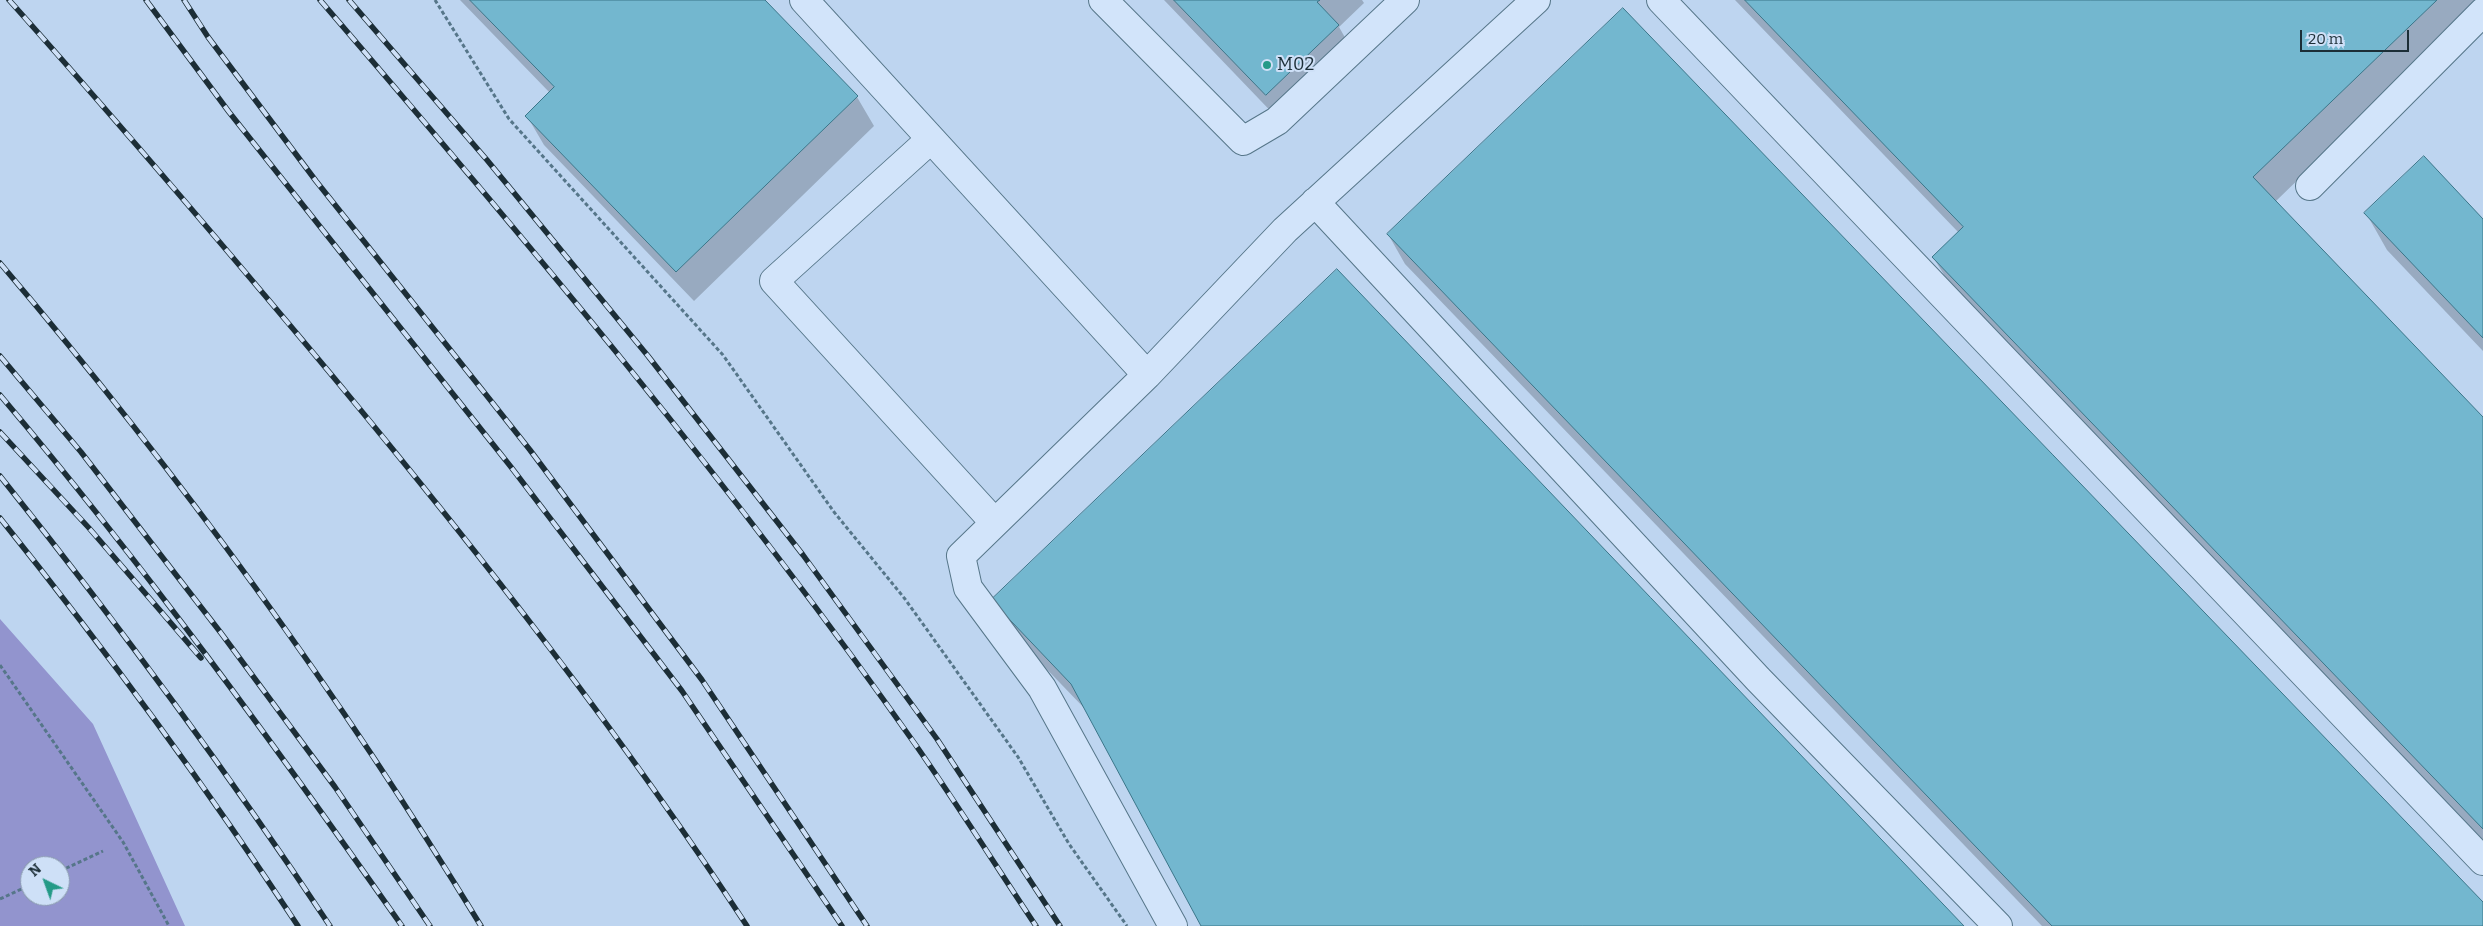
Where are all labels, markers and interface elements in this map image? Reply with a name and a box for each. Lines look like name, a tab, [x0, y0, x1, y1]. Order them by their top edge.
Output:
scale bar	[2303, 20, 2412, 52]
text: 20 m	[2308, 30, 2343, 48]
place label: M02	[1277, 54, 1314, 76]
marker: M02	[1261, 59, 1273, 71]
north arrow	[20, 856, 70, 906]
text: N	[26, 860, 45, 880]

